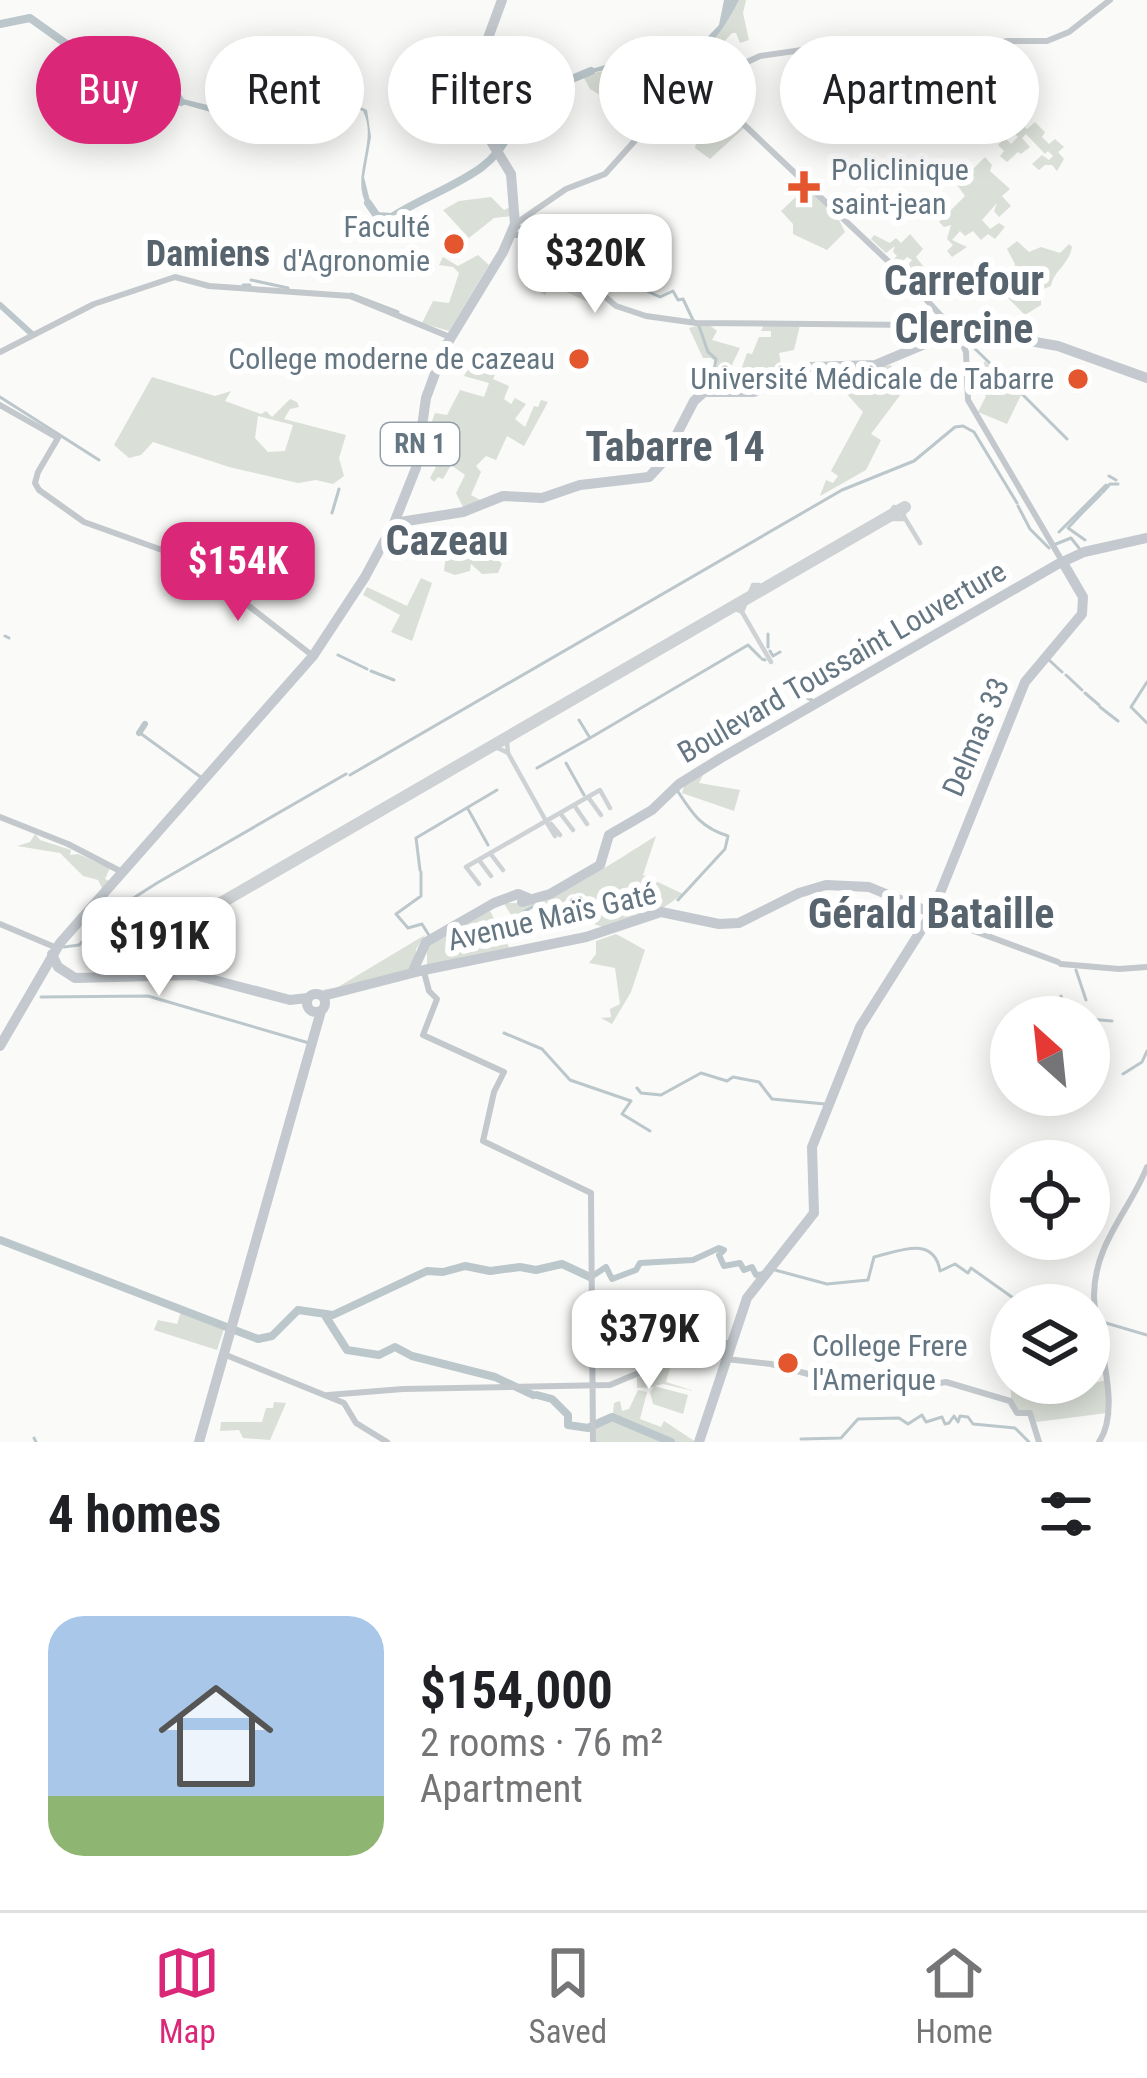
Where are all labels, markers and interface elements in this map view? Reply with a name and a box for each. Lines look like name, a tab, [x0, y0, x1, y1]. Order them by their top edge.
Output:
chip: Buy	[36, 36, 181, 144]
chip: Rent	[205, 36, 364, 144]
chip: Filters	[388, 36, 575, 144]
chip: New	[599, 36, 756, 144]
chip: Apartment	[780, 36, 1039, 144]
place label: Policlinique saint-jean	[831, 152, 969, 221]
marker: Policlinique saint-jean	[788, 171, 820, 203]
place label: Faculté d'Agronomie	[283, 209, 430, 278]
pin: $320K	[511, 214, 679, 316]
text: $320K	[545, 230, 645, 276]
marker: Faculté d'Agronomie	[441, 231, 467, 257]
district label: Damiens	[146, 233, 270, 275]
district label: Carrefour Clercine	[884, 256, 1044, 353]
place label: College moderne de cazeau	[228, 341, 555, 376]
marker: College moderne de cazeau	[566, 346, 592, 372]
place label: Université Médicale de Tabarre	[690, 361, 1054, 396]
marker: Université Médicale de Tabarre	[1065, 366, 1091, 392]
district label: Tabarre 14	[585, 422, 765, 471]
road number: RN 1	[381, 423, 459, 465]
district label: Cazeau	[386, 516, 508, 565]
pin: $154K	[154, 522, 322, 624]
text: $154K	[188, 538, 288, 584]
street label: Boulevard Toussaint Louverture	[671, 553, 1012, 770]
street label: Delmas 33	[935, 672, 1016, 801]
street label: Avenue Maïs Gaté	[444, 876, 660, 958]
district label: Gérald Bataille	[808, 889, 1054, 938]
pin: $191K	[75, 897, 243, 999]
text: $191K	[109, 913, 209, 959]
north arrow	[990, 996, 1110, 1116]
map controls	[990, 996, 1110, 1404]
button: locate	[990, 1140, 1110, 1260]
button: layers	[990, 1284, 1110, 1404]
pin: $379K	[565, 1290, 733, 1392]
text: $379K	[599, 1306, 699, 1352]
place label: College Frere l'Amerique	[812, 1328, 968, 1397]
marker: College Frere l'Amerique	[775, 1350, 801, 1376]
icon: filters	[1033, 1481, 1099, 1547]
text: 4 homes	[48, 1485, 221, 1544]
text: $154,000	[420, 1661, 613, 1720]
icon: home	[144, 1664, 288, 1808]
text: 2 rooms · 76 m²	[420, 1720, 663, 1766]
text: Apartment	[420, 1766, 583, 1812]
tab: Map	[154, 1940, 220, 2051]
tab: Saved	[529, 1940, 607, 2051]
tab: Home	[915, 1940, 993, 2051]

